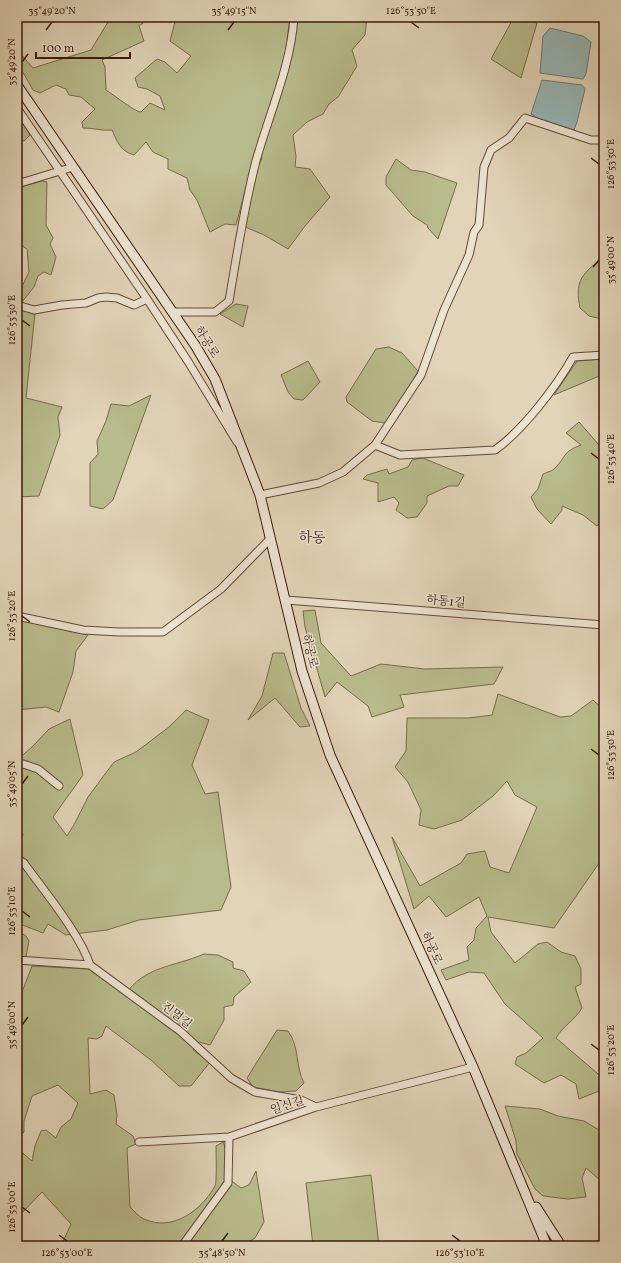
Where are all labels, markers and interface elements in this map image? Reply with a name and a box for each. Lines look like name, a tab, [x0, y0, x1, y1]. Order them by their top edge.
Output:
text: 35°49'20"N	[28, 4, 76, 18]
text: 35°49'15"N	[211, 4, 257, 18]
text: 126°53'50"E	[386, 4, 436, 18]
scale bar	[36, 34, 130, 60]
text: 35°49'20"N	[5, 38, 19, 86]
text: 100 m	[42, 41, 75, 57]
text: 126°53'50"E	[604, 139, 618, 189]
text: 35°49'00"N	[604, 235, 618, 284]
text: 126°53'30"E	[5, 295, 19, 345]
street label: 하공로	[190, 324, 222, 362]
text: 126°53'40"E	[604, 434, 618, 484]
district label: 하동	[298, 529, 326, 548]
text: 126°53'20"E	[5, 591, 19, 641]
street label: 하동1길	[426, 592, 466, 612]
street label: 하공로	[297, 632, 321, 670]
text: 126°53'30"E	[604, 730, 618, 780]
text: 35°49'05"N	[5, 760, 19, 807]
text: 126°53'10"E	[5, 886, 19, 936]
street label: 하공로	[416, 929, 446, 968]
street label: 진멀길	[158, 999, 195, 1033]
text: 35°49'00"N	[5, 1000, 19, 1049]
text: 126°53'20"E	[604, 1025, 618, 1075]
street label: 일신길	[268, 1093, 306, 1119]
text: 126°53'00"E	[5, 1181, 19, 1233]
text: 126°53'00"E	[41, 1246, 93, 1260]
text: 35°48'50"N	[199, 1246, 246, 1260]
text: 126°53'10"E	[435, 1246, 485, 1260]

